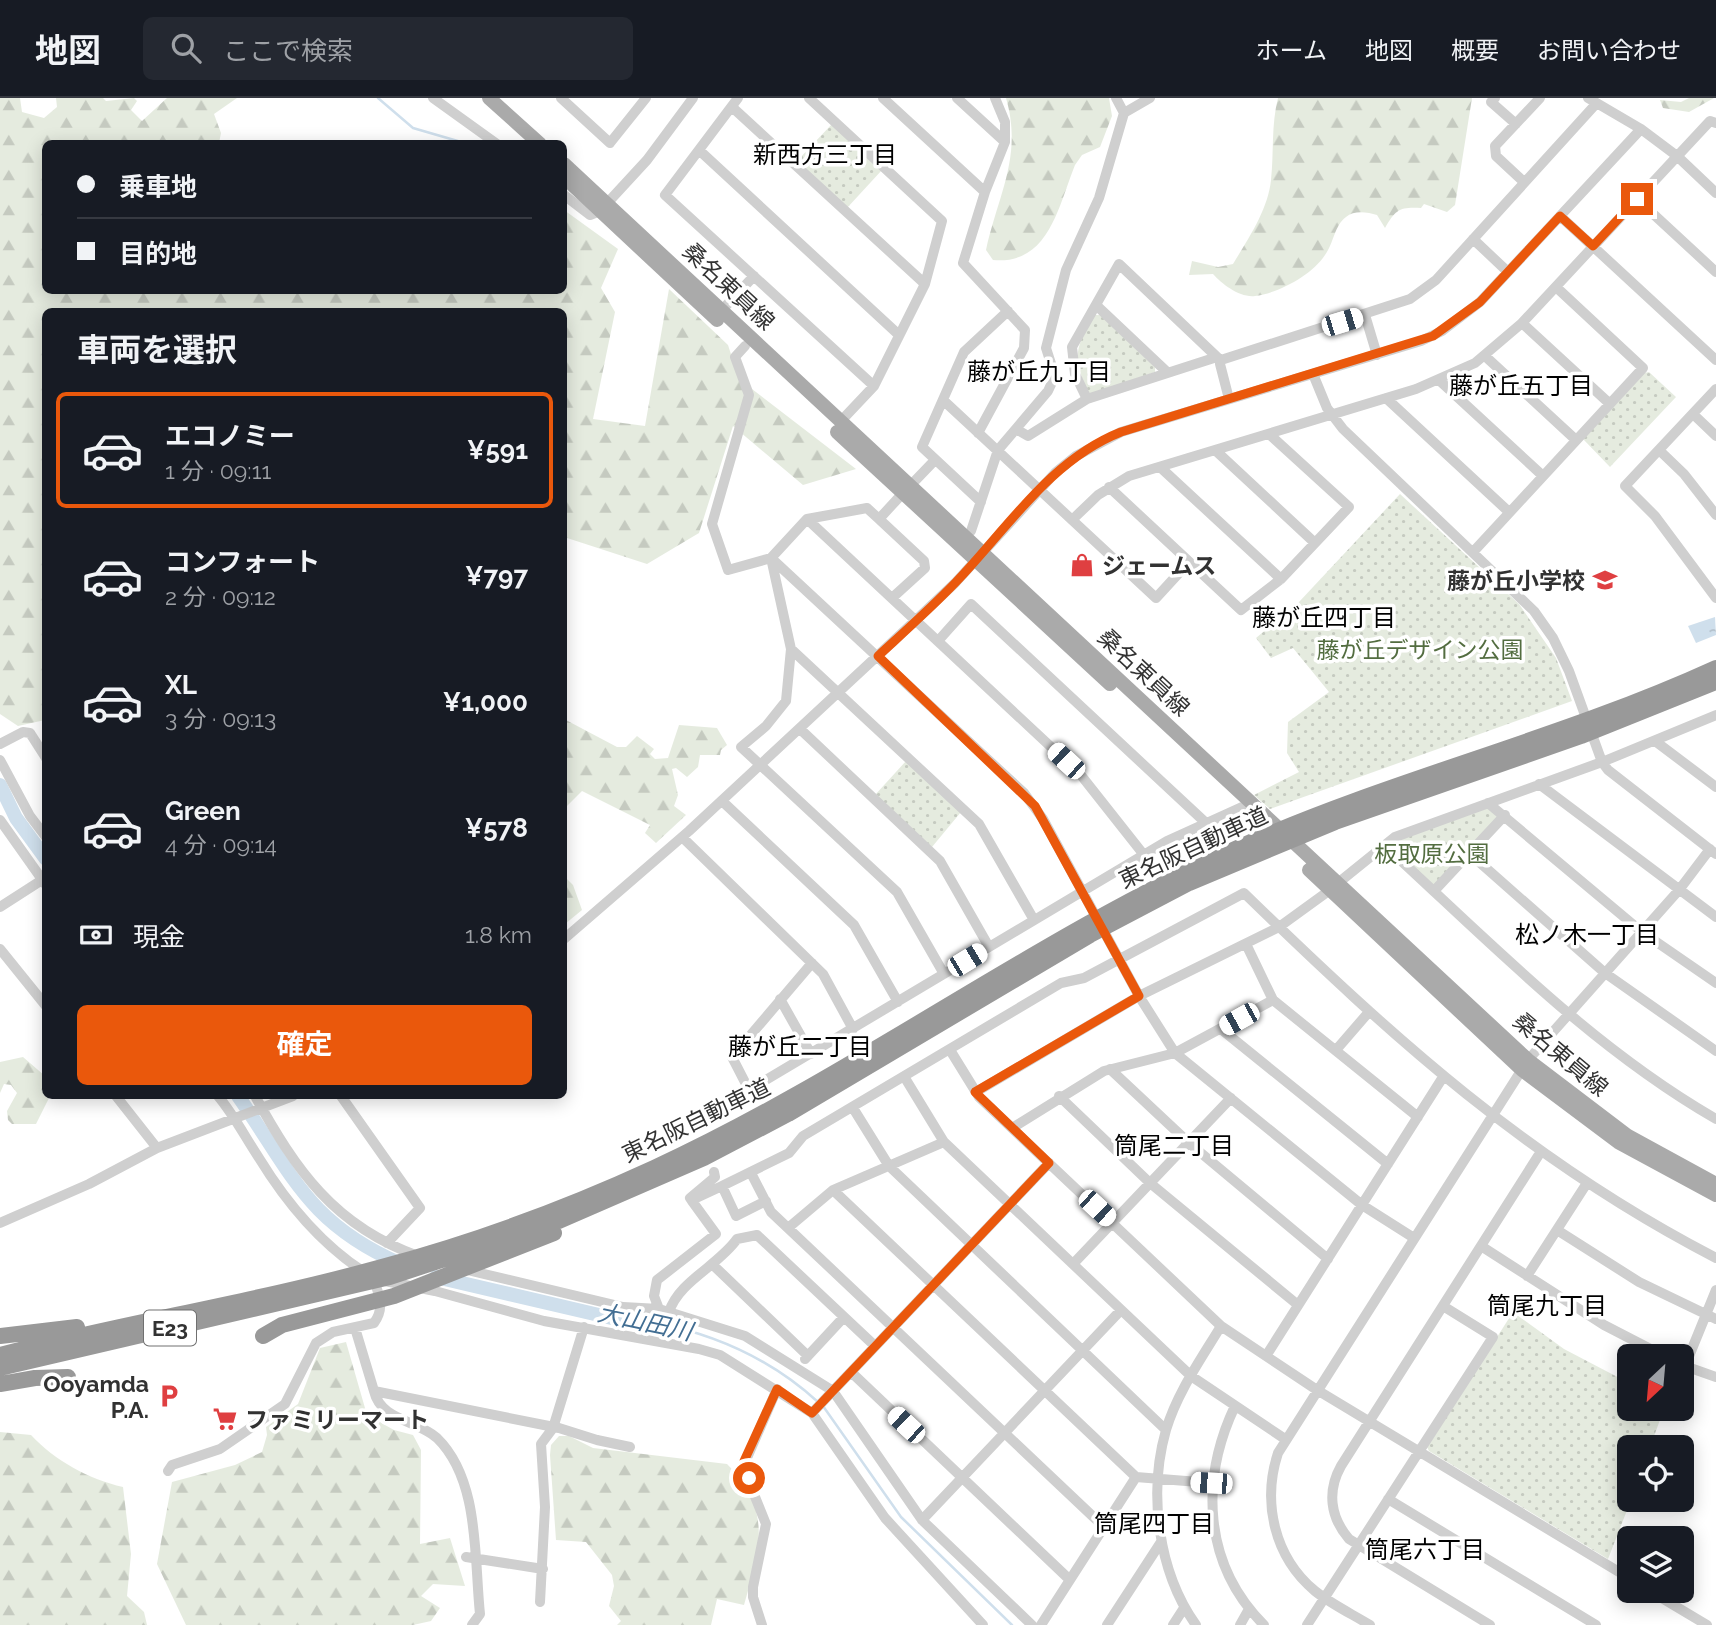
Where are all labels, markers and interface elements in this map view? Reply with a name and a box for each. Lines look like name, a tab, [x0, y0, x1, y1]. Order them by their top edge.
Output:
search box	[143, 17, 633, 80]
icon: search	[167, 29, 205, 67]
text: 地図	[35, 31, 101, 70]
text: ここで検索	[223, 36, 353, 66]
text: ホーム	[1256, 36, 1327, 65]
text: 地図	[1365, 36, 1413, 65]
text: 概要	[1451, 36, 1499, 65]
text: お問い合わせ	[1537, 36, 1681, 65]
district label: 新西方三丁目	[753, 140, 897, 169]
text: 乗車地	[119, 172, 197, 202]
route end	[1621, 183, 1653, 215]
street label: 桑名東員線	[678, 237, 780, 335]
text: 目的地	[119, 239, 197, 269]
car	[1319, 306, 1366, 338]
text: 車両を選択	[77, 331, 237, 368]
district label: 藤が丘九丁目	[967, 357, 1111, 386]
district label: 藤が丘五丁目	[1449, 371, 1593, 400]
icon: car	[81, 419, 144, 482]
text: エコノミー	[165, 421, 295, 451]
text: ¥591	[467, 435, 528, 465]
text: 1 分 · 09:11	[165, 457, 271, 484]
icon: car	[81, 545, 144, 608]
text: コンフォート	[165, 547, 320, 577]
shop icon: ジェームス	[1068, 551, 1096, 579]
place label: ジェームス	[1102, 552, 1216, 579]
text: ¥797	[465, 561, 528, 591]
school or university icon: 藤が丘小学校	[1591, 566, 1619, 594]
place label: 藤が丘小学校	[1447, 567, 1585, 594]
text: 2 分 · 09:12	[165, 583, 276, 610]
district label: 藤が丘四丁目	[1252, 603, 1396, 632]
street label: 桑名東員線	[1093, 623, 1195, 721]
park label: 藤が丘デザイン公園	[1317, 636, 1524, 663]
text: XL	[165, 670, 197, 700]
icon: car	[81, 671, 144, 734]
text: ¥1,000	[443, 687, 528, 717]
text: 3 分 · 09:13	[165, 705, 276, 732]
car	[1044, 739, 1089, 783]
text: Green	[165, 796, 241, 826]
icon: car	[81, 797, 144, 860]
street label: 東名阪自動車道	[1114, 801, 1272, 893]
text: ¥578	[465, 813, 528, 843]
text: 4 分 · 09:14	[165, 831, 277, 858]
park label: 板取原公園	[1375, 840, 1490, 867]
icon: cash	[77, 916, 115, 954]
district label: 松ノ木一丁目	[1515, 920, 1659, 949]
text: 1.8 km	[465, 921, 532, 948]
text: 現金	[133, 922, 185, 952]
car	[944, 940, 991, 980]
car	[1216, 1000, 1263, 1038]
button: 確定	[77, 1005, 532, 1085]
street label: 桑名東員線	[1508, 1007, 1614, 1101]
district label: 藤が丘二丁目	[728, 1032, 872, 1061]
street label: 東名阪自動車道	[618, 1073, 774, 1167]
district label: 筒尾二丁目	[1114, 1131, 1234, 1160]
car	[1075, 1186, 1120, 1230]
district label: 筒尾九丁目	[1487, 1291, 1607, 1320]
water label: 大山田川	[595, 1298, 698, 1347]
road number: E23	[144, 1310, 196, 1346]
north arrow	[1617, 1344, 1694, 1421]
map controls	[1617, 1344, 1694, 1603]
place label: Ooyamda P.A.	[43, 1370, 149, 1423]
parking icon: Ooyamda P.A.	[155, 1382, 183, 1410]
car	[884, 1403, 929, 1447]
supermarket icon: ファミリーマート	[211, 1405, 239, 1433]
place label: ファミリーマート	[245, 1406, 429, 1433]
button: locate	[1617, 1435, 1694, 1512]
route start	[733, 1462, 765, 1494]
car	[1190, 1471, 1233, 1495]
district label: 筒尾四丁目	[1094, 1509, 1214, 1538]
button: layers	[1617, 1526, 1694, 1603]
district label: 筒尾六丁目	[1365, 1535, 1485, 1564]

